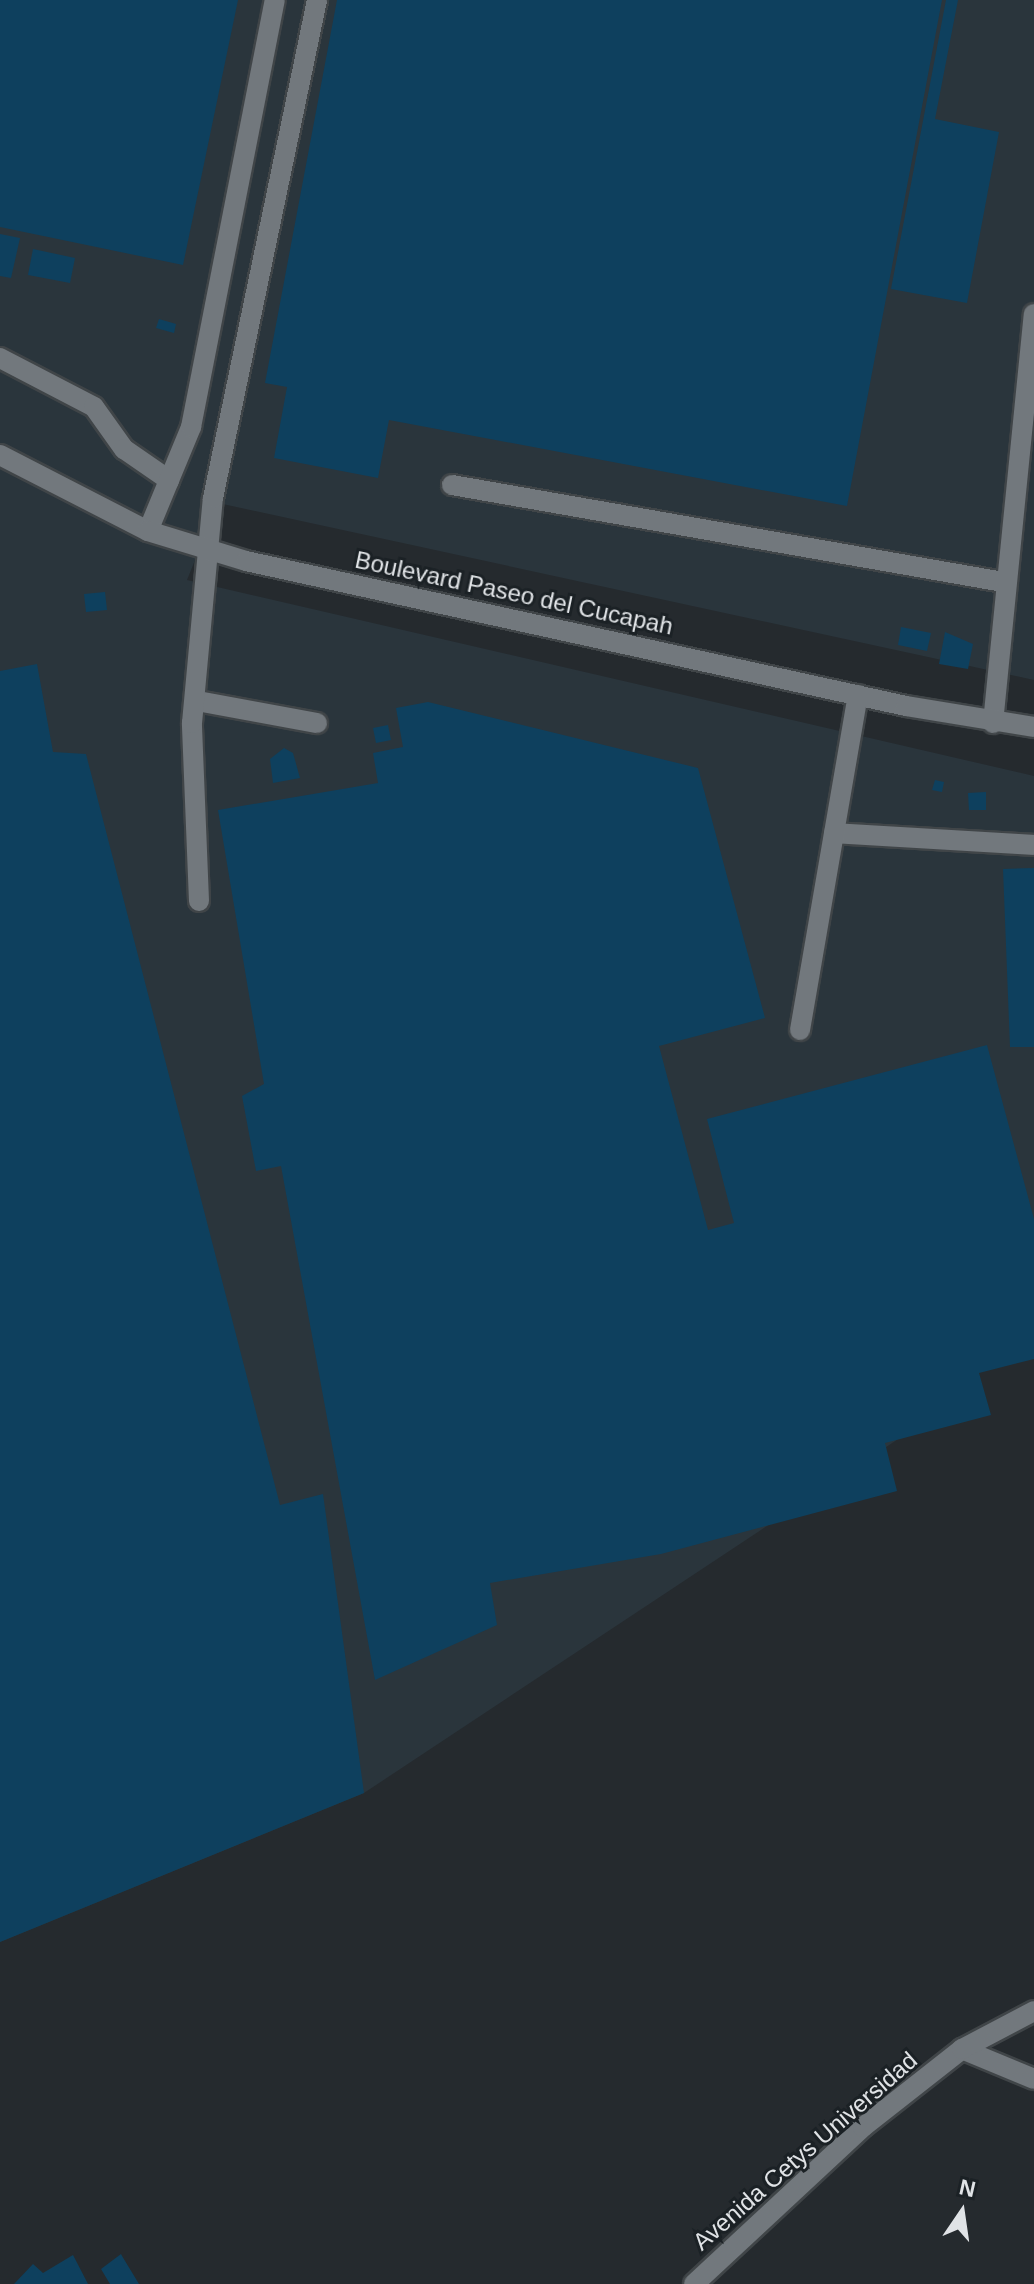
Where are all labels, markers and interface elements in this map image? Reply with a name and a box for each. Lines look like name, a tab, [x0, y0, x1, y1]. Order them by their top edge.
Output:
street label: Boulevard Paseo del Cucapah	[352, 545, 676, 641]
street label: Avenida Cetys Universidad	[687, 2046, 923, 2256]
north arrow	[922, 2172, 1002, 2252]
text: N	[957, 2174, 978, 2202]

